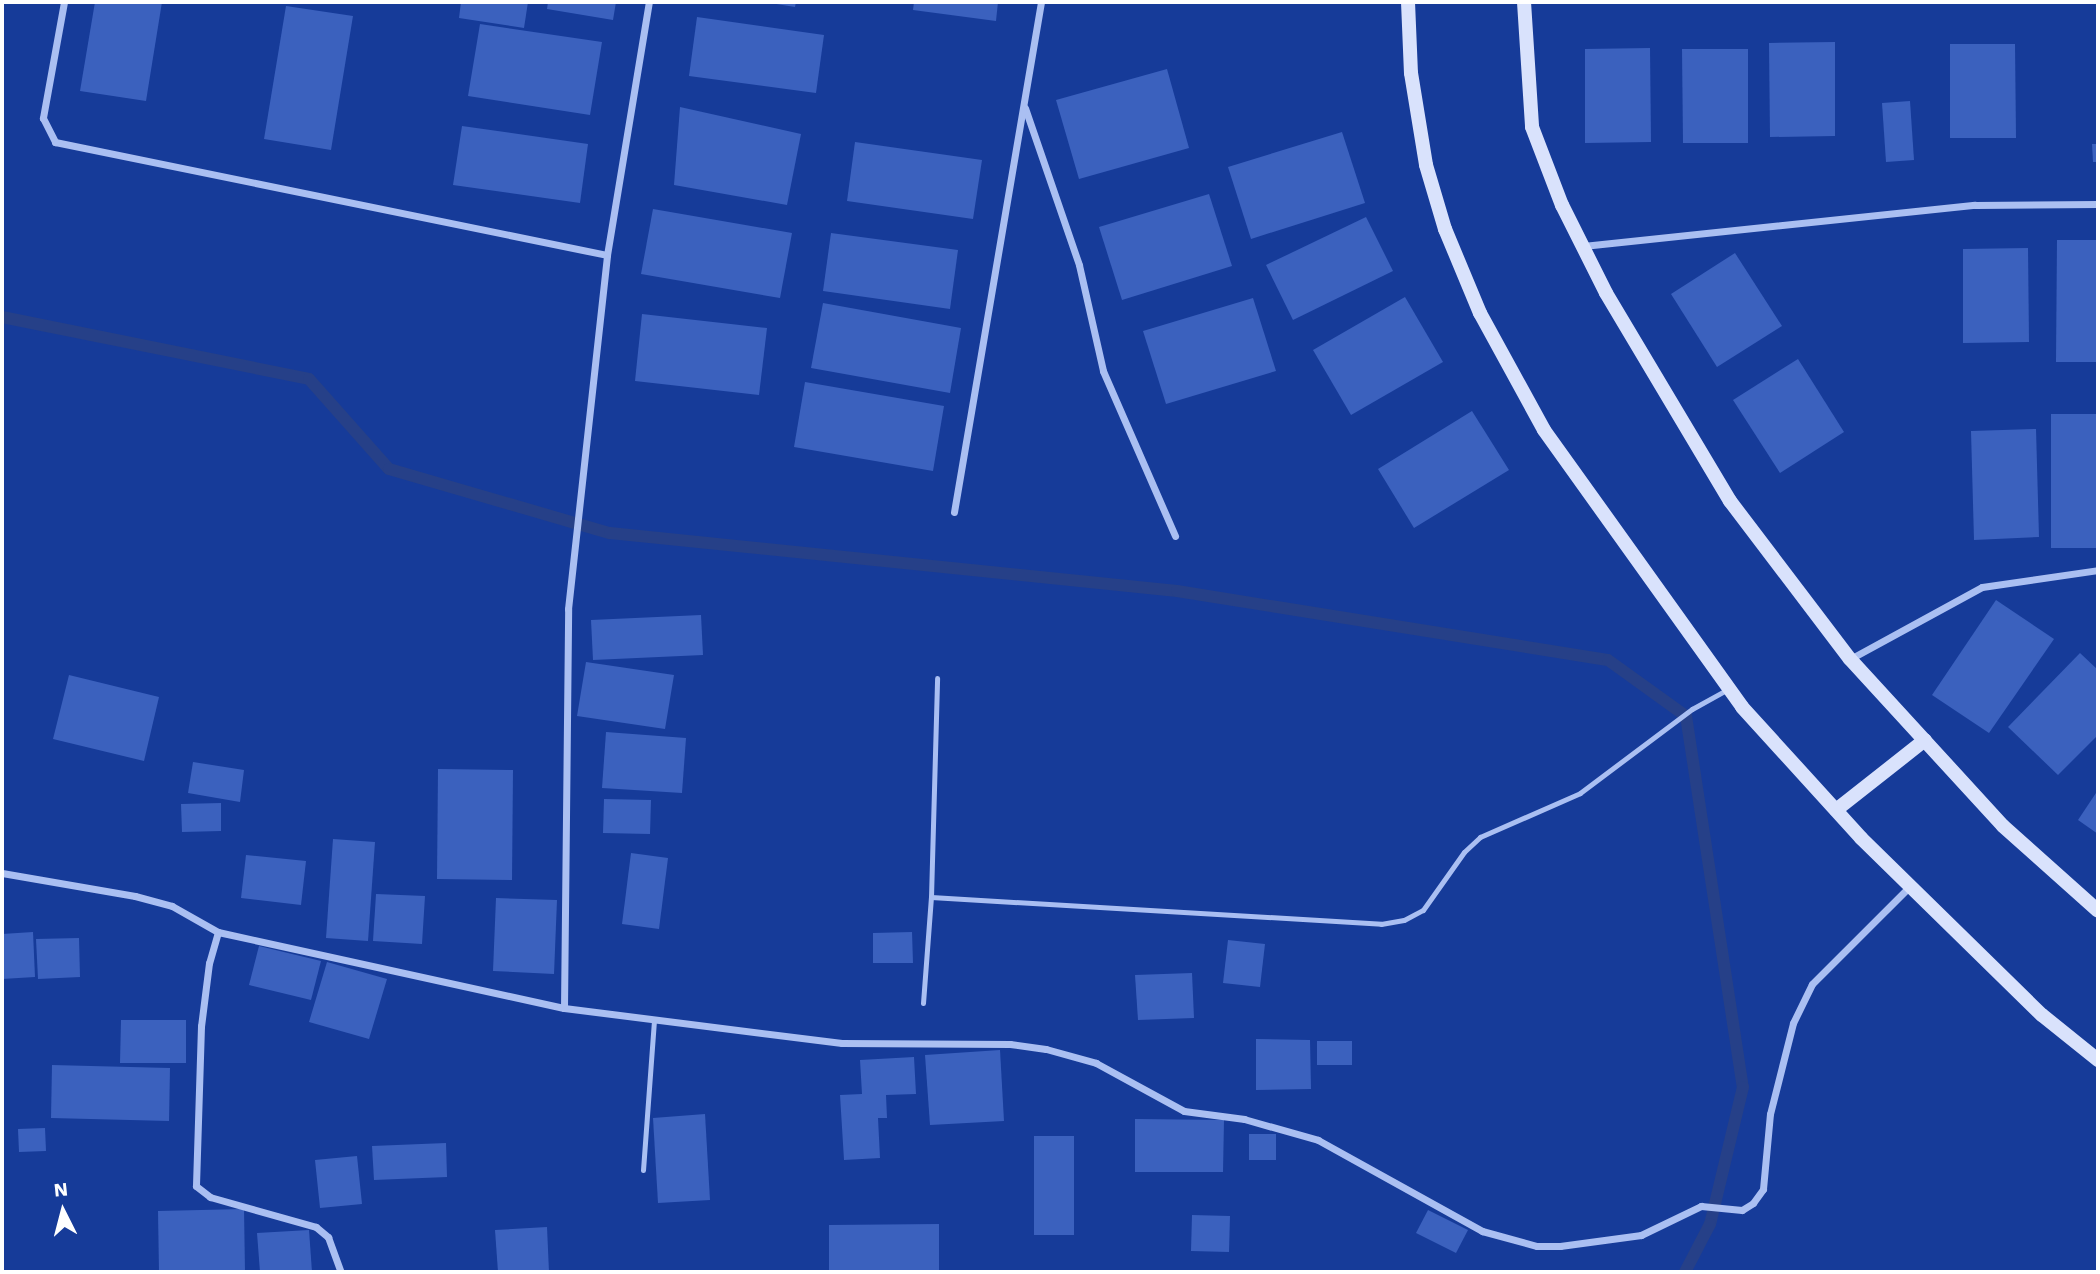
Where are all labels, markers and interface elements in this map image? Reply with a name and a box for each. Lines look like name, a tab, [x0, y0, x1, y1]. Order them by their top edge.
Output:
north arrow	[28, 1176, 98, 1246]
text: N	[53, 1177, 69, 1202]

